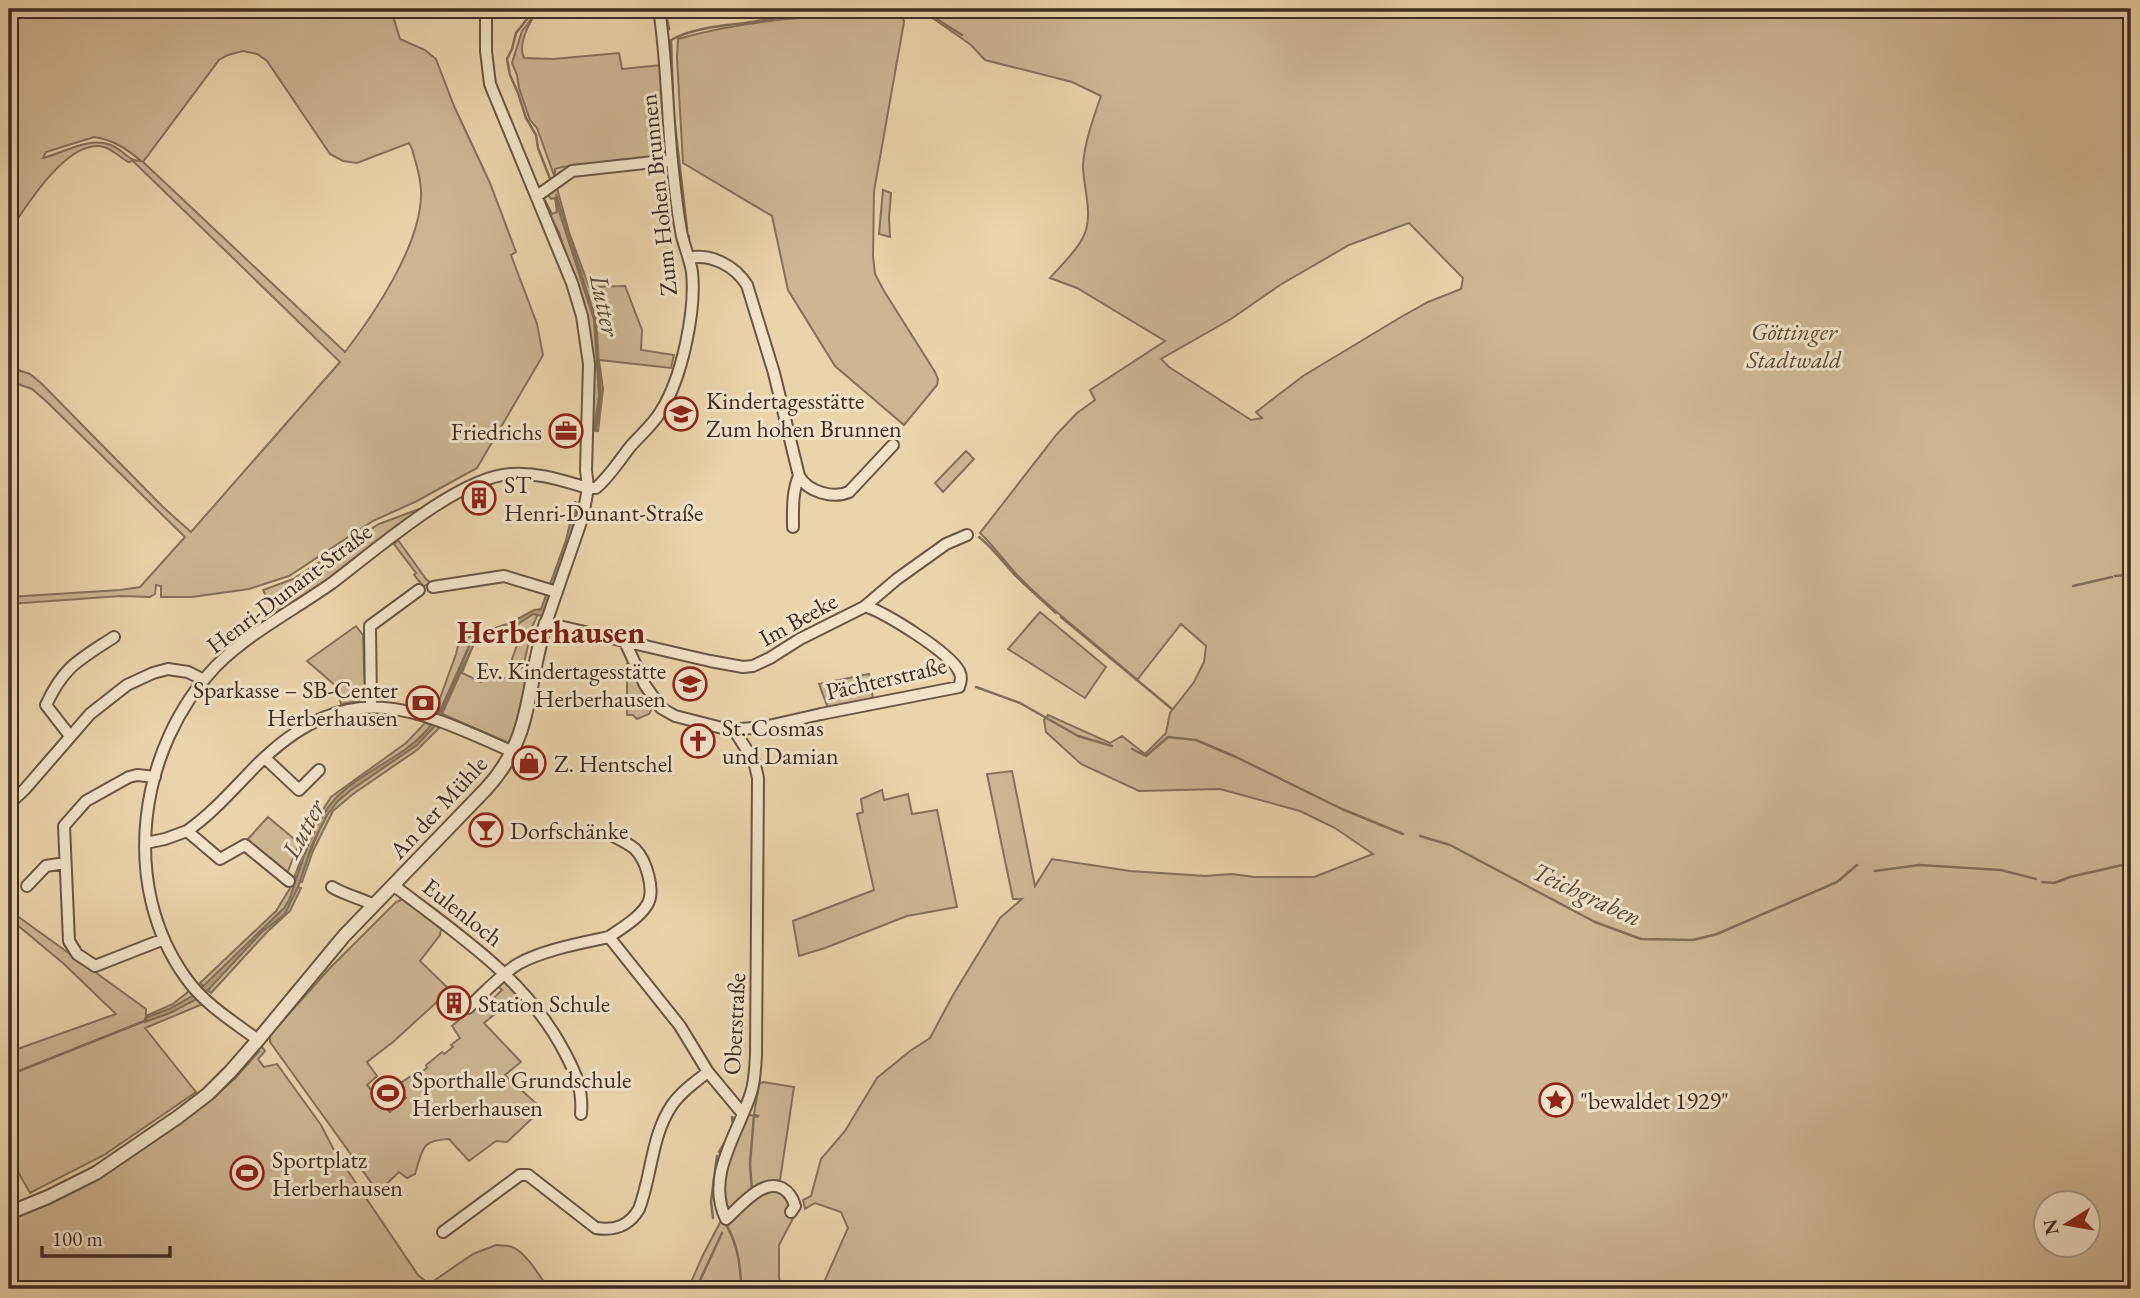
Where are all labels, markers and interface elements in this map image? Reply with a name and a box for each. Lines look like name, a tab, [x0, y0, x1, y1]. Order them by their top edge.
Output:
street label: Zum Hohen Brunnen	[632, 92, 684, 298]
water label: Lutter	[582, 270, 628, 340]
park label: Göttinger Stadtwald	[1746, 316, 1842, 375]
place label: Kindertagesstätte Zum hohen Brunnen	[706, 385, 902, 444]
school or university icon: Kindertagesstätte Zum hohen Brunnen	[662, 395, 700, 433]
office icon: Friedrichs	[547, 412, 585, 450]
place label: Friedrichs	[451, 416, 542, 447]
place label: ST Henri-Dunant-Straße	[504, 469, 703, 528]
building icon: ST Henri-Dunant-Straße	[460, 479, 498, 517]
street label: Henri-Dunant-Straße	[200, 516, 378, 660]
street label: Im Beeke	[753, 585, 843, 653]
district label: Herberhausen	[457, 611, 645, 653]
street label: Pächterstraße	[823, 649, 949, 707]
place label: Ev. Kindertagesstätte Herberhausen	[476, 655, 666, 714]
school or university icon: Ev. Kindertagesstätte Herberhausen	[671, 665, 709, 703]
place label: Sparkasse – SB-Center Herberhausen	[193, 674, 398, 733]
bank icon: Sparkasse – SB-Center Herberhausen	[404, 684, 442, 722]
place label: St. Cosmas und Damian	[722, 712, 839, 771]
church icon: St. Cosmas und Damian	[679, 722, 717, 760]
shop icon: Z. Hentschel	[510, 744, 548, 782]
place label: Z. Hentschel	[554, 748, 673, 779]
street label: An der Mühle	[382, 749, 494, 866]
water label: Lutter	[273, 793, 333, 865]
bar icon: Dorfschänke	[467, 811, 505, 849]
place label: Dorfschänke	[510, 815, 628, 846]
water label: Teichgraben	[1527, 854, 1647, 934]
street label: Eulenloch	[417, 871, 509, 953]
street label: Oberstraße	[716, 972, 752, 1076]
building icon: Station Schule	[435, 984, 473, 1022]
place label: Station Schule	[478, 988, 610, 1019]
place label: Sporthalle Grundschule Herberhausen	[412, 1064, 631, 1123]
sports icon: Sporthalle Grundschule Herberhausen	[369, 1074, 407, 1112]
place icon: "bewaldet 1929"	[1537, 1081, 1575, 1119]
place label: "bewaldet 1929"	[1580, 1085, 1729, 1116]
place label: Sportplatz Herberhausen	[272, 1144, 403, 1203]
sports icon: Sportplatz Herberhausen	[228, 1154, 266, 1192]
north arrow	[2032, 1190, 2102, 1260]
scale bar	[42, 1214, 170, 1258]
text: N	[2037, 1217, 2065, 1237]
text: 100 m	[52, 1225, 103, 1252]

